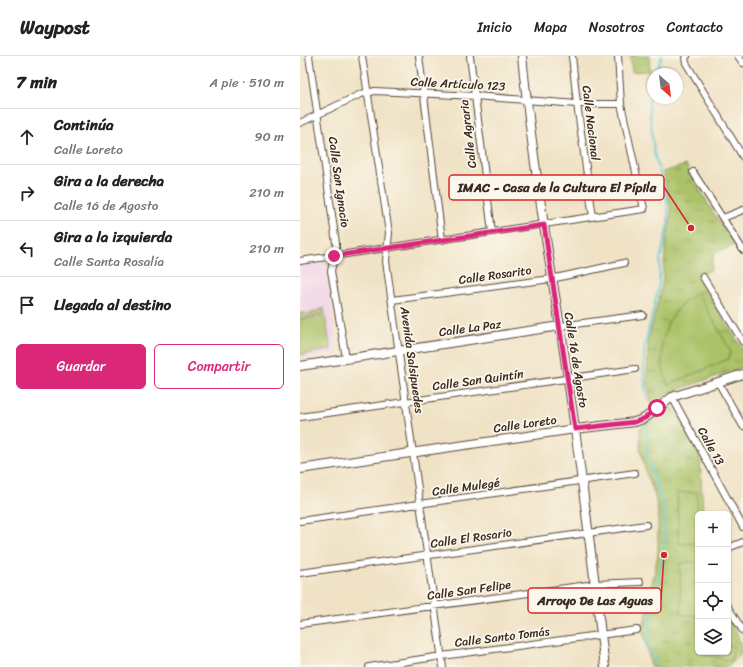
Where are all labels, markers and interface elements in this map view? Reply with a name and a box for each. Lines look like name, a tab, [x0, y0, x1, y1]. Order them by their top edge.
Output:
text: Waypost	[20, 11, 90, 44]
text: Inicio	[477, 15, 512, 40]
text: Mapa	[534, 15, 567, 40]
text: Nosotros	[589, 15, 644, 40]
text: Contacto	[666, 15, 723, 40]
text: 7 min	[16, 67, 57, 97]
north arrow	[647, 68, 683, 104]
text: A pie · 510 m	[210, 71, 284, 94]
street label: Calle Artículo 123	[410, 71, 506, 97]
street label: Calle Nacional	[575, 84, 607, 162]
street label: Calle Agraria	[453, 98, 483, 169]
text: Continúa	[54, 112, 113, 138]
text: 90 m	[254, 125, 284, 148]
icon: ahead	[16, 126, 38, 148]
street label: Calle San Ignacio	[322, 135, 356, 229]
text: Calle Loreto	[54, 138, 123, 161]
text: Gira a la derecha	[54, 168, 164, 194]
callout: IMAC - Casa de la Cultura El Pípila	[449, 175, 664, 200]
text: IMAC - Casa de la Cultura El Pípila	[457, 176, 657, 199]
text: 210 m	[249, 181, 284, 204]
icon: right	[16, 182, 38, 204]
text: Calle 16 de Agosto	[54, 194, 158, 217]
text: Gira a la izquierda	[54, 224, 172, 250]
text: 210 m	[249, 237, 284, 260]
icon: left	[16, 238, 38, 260]
route end	[325, 247, 343, 265]
text: Calle Santa Rosalía	[54, 250, 164, 273]
street label: Calle Rosarito	[457, 259, 533, 291]
text: Llegada al destino	[54, 292, 171, 318]
icon: arrive	[16, 294, 38, 316]
street label: Avenida Salsipuedes	[393, 304, 430, 415]
street label: Calle 16 de Agosto	[558, 311, 594, 409]
street label: Calle La Paz	[437, 313, 503, 343]
button: Guardar	[16, 344, 146, 389]
button: Compartir	[154, 344, 284, 389]
street label: Calle San Quintín	[431, 363, 526, 397]
route start	[648, 399, 666, 417]
street label: Calle Loreto	[492, 409, 558, 439]
street label: Calle 13	[691, 423, 731, 470]
street label: Calle Mulegé	[431, 471, 501, 503]
map controls	[695, 511, 731, 655]
button: +	[695, 511, 731, 547]
street label: Calle El Rosario	[429, 521, 513, 555]
button: −	[695, 547, 731, 583]
street label: Calle San Felipe	[426, 573, 513, 607]
button: locate	[695, 583, 731, 619]
callout: Arroyo De Las Aguas	[528, 588, 661, 613]
text: Arroyo De Las Aguas	[536, 589, 653, 612]
button: layers	[695, 619, 731, 655]
street label: Calle Santo Tomás	[453, 620, 551, 654]

